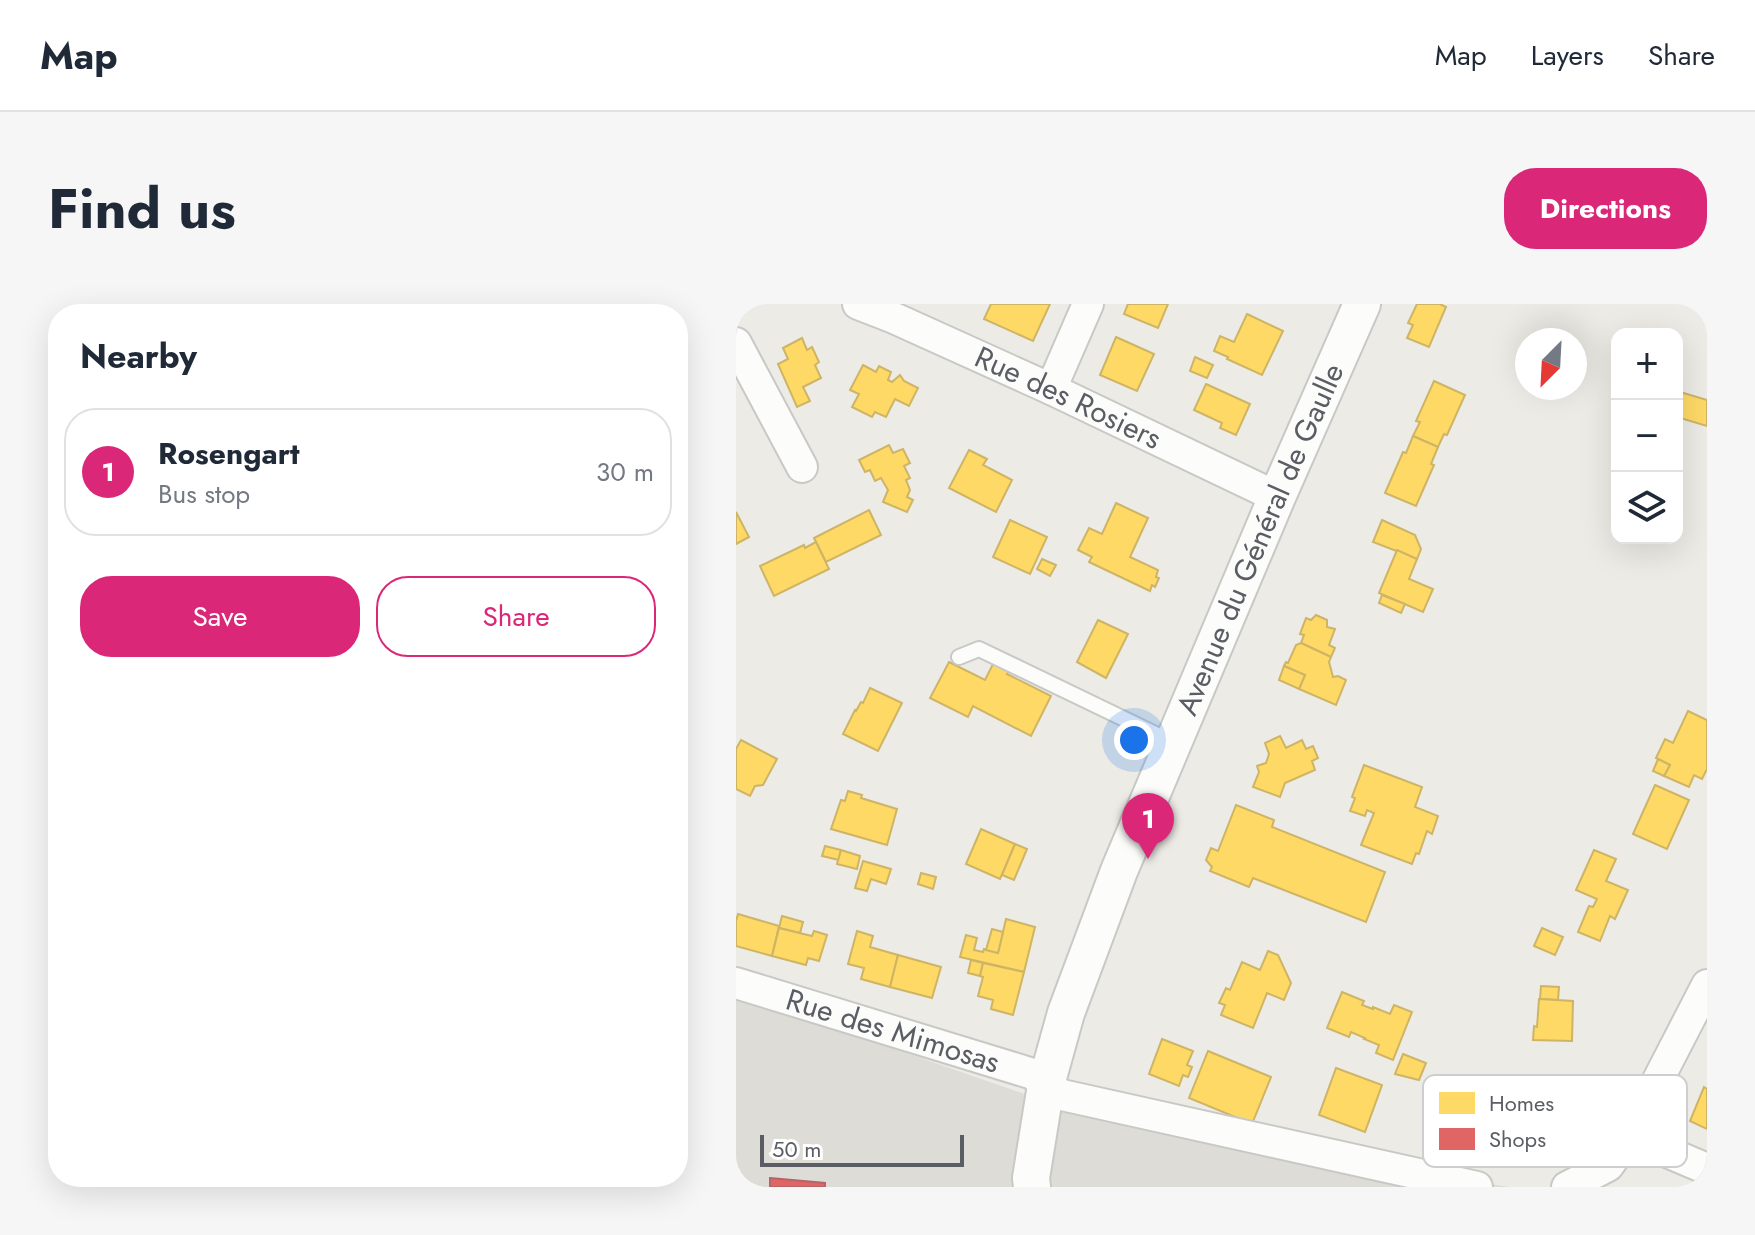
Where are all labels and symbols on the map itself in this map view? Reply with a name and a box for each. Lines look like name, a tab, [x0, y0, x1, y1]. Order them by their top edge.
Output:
north arrow	[1515, 328, 1587, 400]
street label: Rue des Rosiers	[968, 335, 1169, 460]
street label: Avenue du Général de Gaulle	[1165, 356, 1354, 722]
your location	[1114, 720, 1154, 760]
pin: 1	[1122, 793, 1174, 859]
street label: Rue des Mimosas	[781, 978, 1005, 1084]
legend	[1423, 1075, 1687, 1167]
text: Homes	[1489, 1087, 1554, 1119]
text: Shops	[1489, 1123, 1546, 1155]
scale bar	[760, 1131, 964, 1167]

